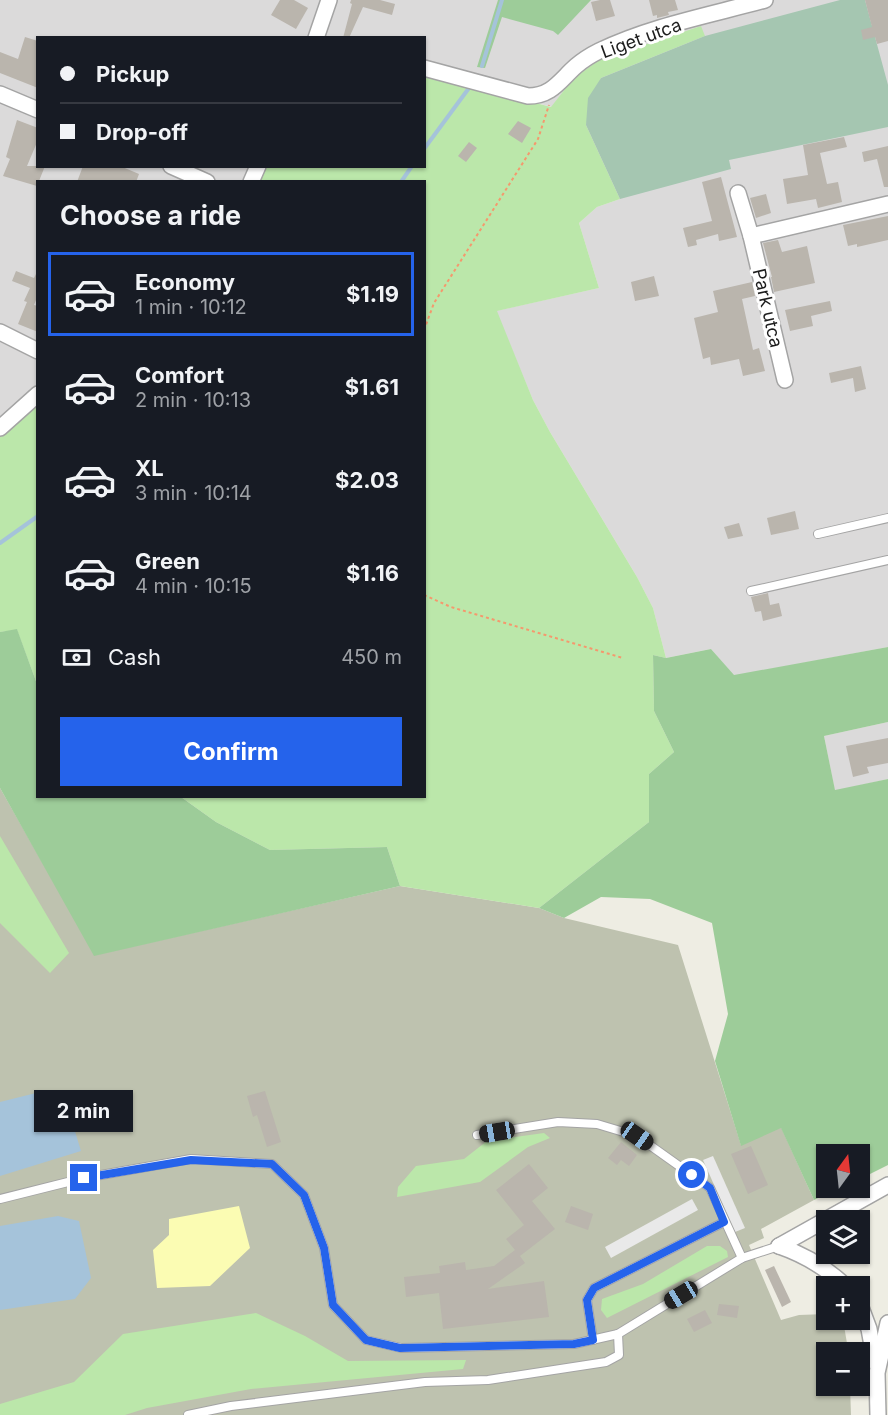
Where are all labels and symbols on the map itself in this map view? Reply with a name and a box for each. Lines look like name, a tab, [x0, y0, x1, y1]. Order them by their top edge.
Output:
street label: Liget utca	[598, 14, 684, 62]
street label: Park utca	[749, 266, 787, 350]
callout: 2 min	[34, 1091, 134, 1133]
car	[617, 1118, 657, 1154]
car	[478, 1120, 516, 1144]
north arrow	[816, 1144, 870, 1198]
route start	[678, 1161, 705, 1188]
route end	[70, 1164, 97, 1191]
car	[661, 1278, 701, 1312]

